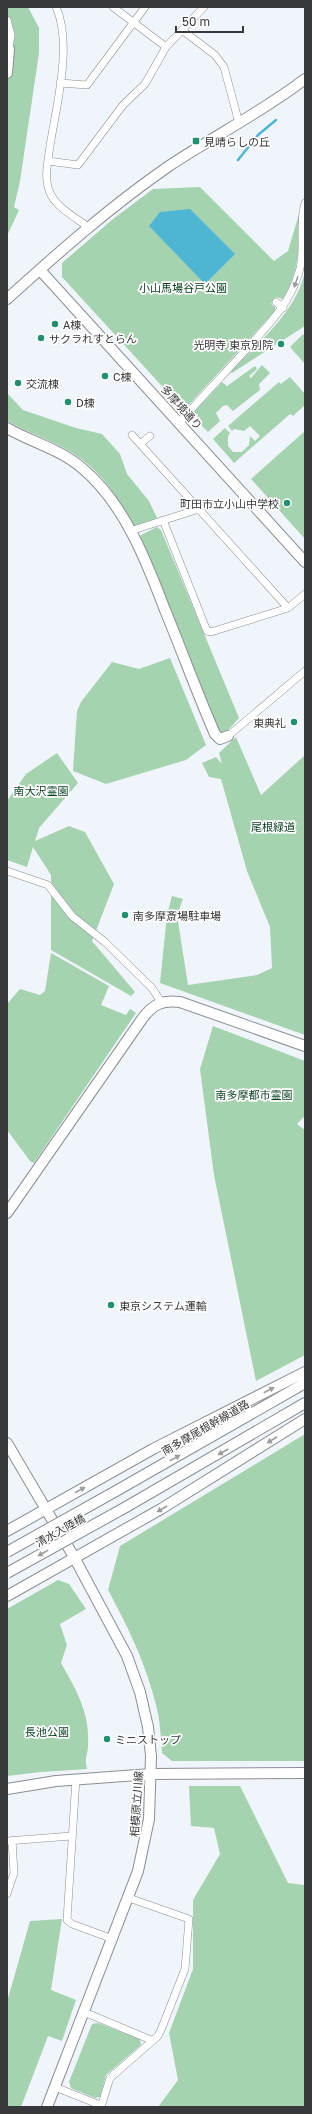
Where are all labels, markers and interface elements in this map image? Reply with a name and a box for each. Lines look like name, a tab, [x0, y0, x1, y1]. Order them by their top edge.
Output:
scale bar	[176, 8, 243, 34]
text: 50 m	[182, 14, 210, 29]
place label: 見晴らしの丘	[204, 135, 270, 148]
marker: 見晴らしの丘	[191, 136, 201, 146]
one-way arrow	[293, 277, 299, 289]
park label: 小山馬場谷戸公園	[139, 281, 227, 294]
place label: A棟	[63, 318, 81, 331]
marker: A棟	[50, 319, 60, 329]
place label: サクラれすとらん	[49, 332, 137, 345]
marker: サクラれすとらん	[36, 333, 46, 343]
place label: 光明寺 東京別院	[193, 338, 273, 351]
marker: 光明寺 東京別院	[276, 339, 286, 349]
place label: C棟	[113, 370, 131, 383]
marker: C棟	[100, 371, 110, 381]
place label: 交流棟	[26, 377, 59, 390]
marker: 交流棟	[13, 378, 23, 388]
street label: 多摩境通り	[159, 382, 205, 432]
place label: D棟	[76, 396, 95, 409]
marker: D棟	[63, 397, 73, 407]
place label: 町田市立小山中学校	[180, 497, 279, 510]
marker: 町田市立小山中学校	[282, 498, 292, 508]
place label: 東典礼	[253, 716, 286, 729]
marker: 東典礼	[289, 717, 299, 727]
park label: 南大沢霊園	[14, 784, 69, 797]
park label: 尾根緑道	[251, 820, 295, 833]
place label: 南多摩斎場駐車場	[133, 909, 221, 922]
marker: 南多摩斎場駐車場	[120, 910, 130, 920]
park label: 南多摩都市霊園	[216, 1088, 293, 1101]
place label: 東京システム運輸	[119, 1299, 207, 1312]
marker: 東京システム運輸	[106, 1300, 116, 1310]
one-way arrow	[263, 1387, 275, 1393]
street label: 南多摩尾根幹線道路	[159, 1397, 251, 1457]
one-way arrow	[267, 1436, 277, 1444]
one-way arrow	[217, 1448, 229, 1455]
one-way arrow	[169, 1455, 181, 1462]
one-way arrow	[74, 1486, 85, 1493]
one-way arrow	[156, 1505, 168, 1512]
street label: 清水入陸橋	[33, 1511, 87, 1549]
one-way arrow	[37, 1550, 49, 1557]
park label: 長池公園	[25, 1725, 69, 1738]
place label: ミニストップ	[115, 1733, 181, 1746]
marker: ミニストップ	[102, 1734, 112, 1744]
street label: 相模原立川線	[127, 1771, 145, 1837]

